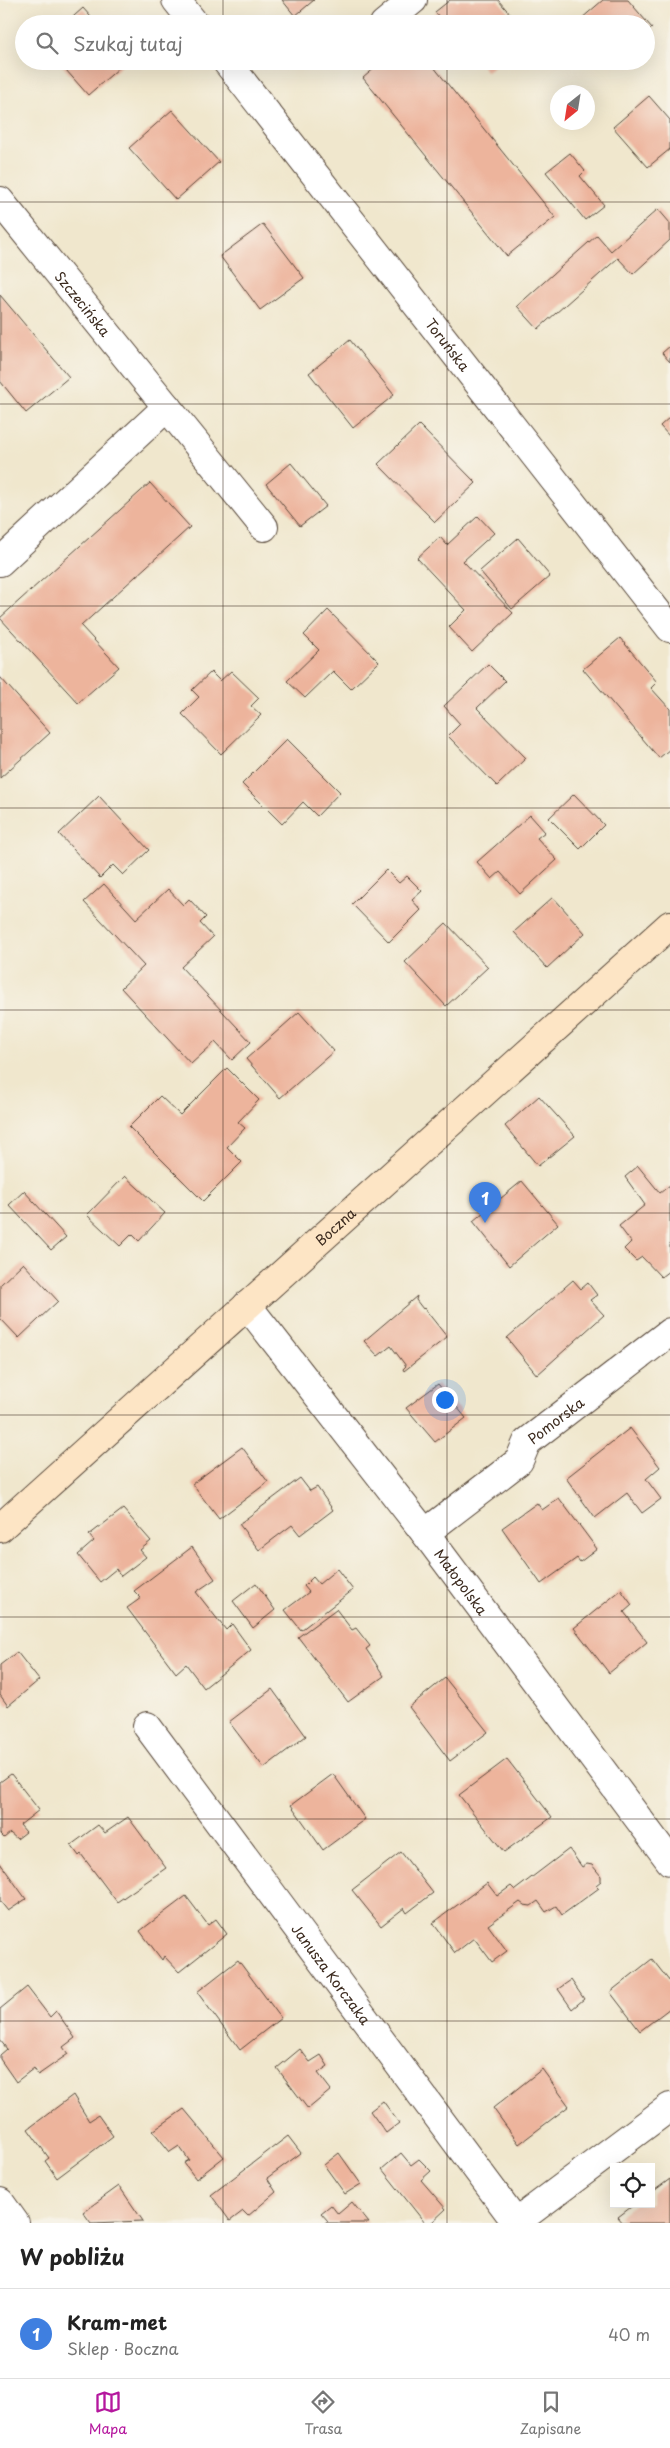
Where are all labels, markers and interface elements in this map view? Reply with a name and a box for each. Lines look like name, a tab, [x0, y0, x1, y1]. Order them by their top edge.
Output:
search box	[15, 15, 655, 70]
icon: search	[33, 29, 61, 57]
text: Szukaj tutaj	[73, 29, 183, 57]
north arrow	[550, 85, 595, 130]
street label: Szczecińska	[50, 266, 116, 341]
street label: Toruńska	[421, 314, 475, 376]
pin: 1	[469, 1182, 501, 1223]
street label: Boczna	[310, 1202, 360, 1250]
your location	[432, 1387, 458, 1413]
street label: Pomorska	[523, 1391, 588, 1449]
street label: Małopolska	[430, 1544, 493, 1619]
street label: Janusza Korczaka	[287, 1919, 376, 2029]
map controls	[610, 2163, 655, 2208]
button: locate	[610, 2163, 655, 2208]
text: W pobliżu	[20, 2240, 125, 2272]
text: Kram-met	[67, 2308, 167, 2336]
text: 1	[32, 2322, 40, 2346]
text: 40 m	[608, 2322, 650, 2346]
text: Sklep · Boczna	[67, 2336, 179, 2360]
tab: Mapa	[89, 2388, 127, 2439]
tab: Trasa	[304, 2388, 342, 2439]
tab: Zapisane	[520, 2388, 581, 2439]

